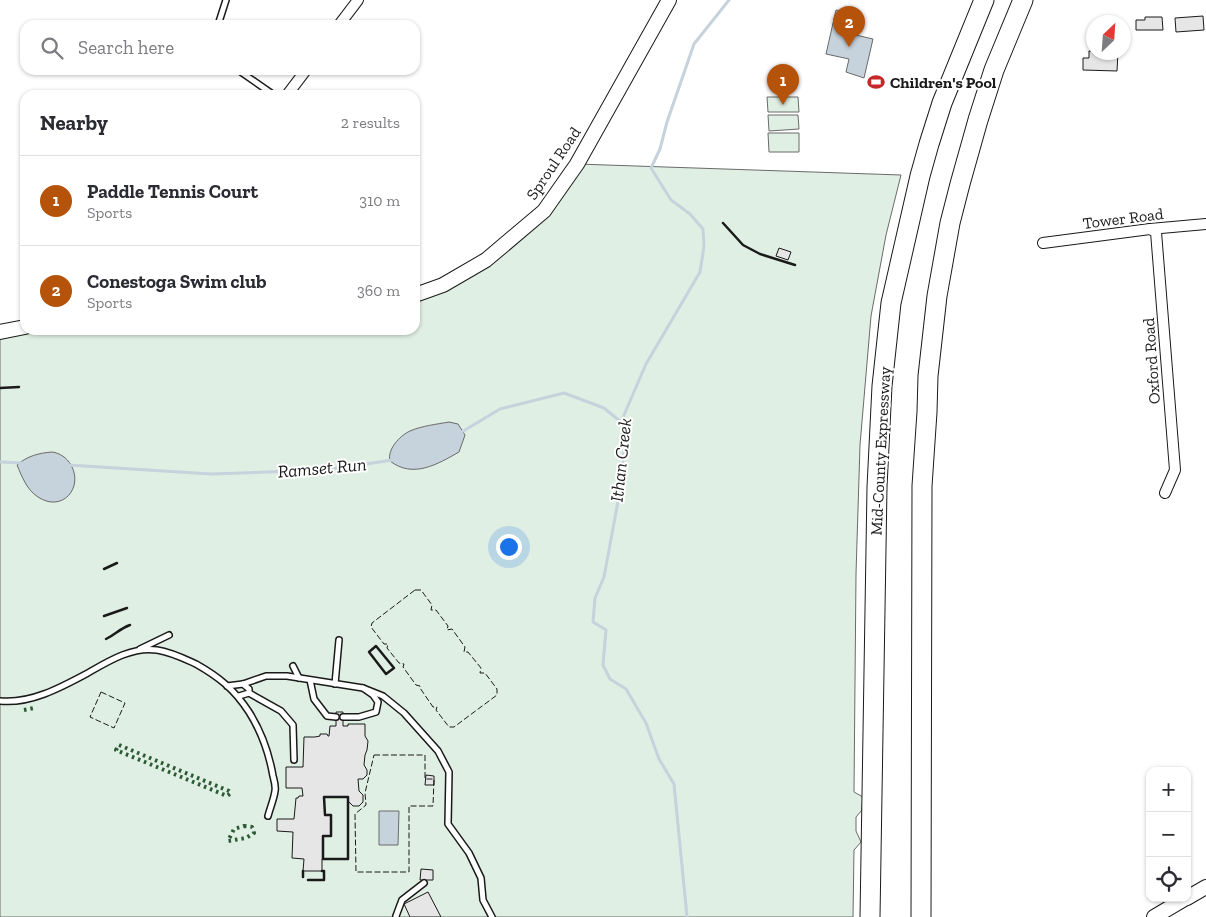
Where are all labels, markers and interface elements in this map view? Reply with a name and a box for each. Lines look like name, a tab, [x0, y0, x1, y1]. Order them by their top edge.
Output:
pin: 2	[833, 6, 865, 47]
north arrow	[1086, 15, 1131, 60]
search box	[20, 20, 420, 75]
icon: search	[38, 34, 66, 62]
text: Search here	[78, 36, 174, 59]
pin: 1	[767, 64, 799, 105]
sports icon: Children's Pool	[866, 72, 886, 92]
place label: Children's Pool	[890, 73, 997, 92]
text: Nearby	[40, 110, 108, 135]
text: 2 results	[341, 113, 400, 132]
street label: Sproul Road	[522, 123, 585, 203]
text: Paddle Tennis Court	[87, 180, 258, 203]
text: 1	[53, 191, 59, 210]
text: 310 m	[359, 191, 400, 210]
text: Sports	[87, 203, 132, 222]
street label: Tower Road	[1082, 204, 1165, 233]
text: Conestoga Swim club	[87, 270, 267, 293]
text: 2	[52, 281, 60, 300]
text: 360 m	[357, 281, 400, 300]
text: Sports	[87, 293, 132, 312]
street label: Oxford Road	[1139, 317, 1164, 405]
street label: Mid-County Expressway	[867, 365, 894, 536]
water label: Ithan Creek	[606, 417, 636, 503]
water label: Ramset Run	[277, 453, 367, 483]
your location	[496, 534, 522, 560]
map controls	[1146, 767, 1191, 902]
button: +	[1146, 767, 1191, 812]
button: −	[1146, 812, 1191, 857]
button: locate	[1146, 857, 1191, 902]

